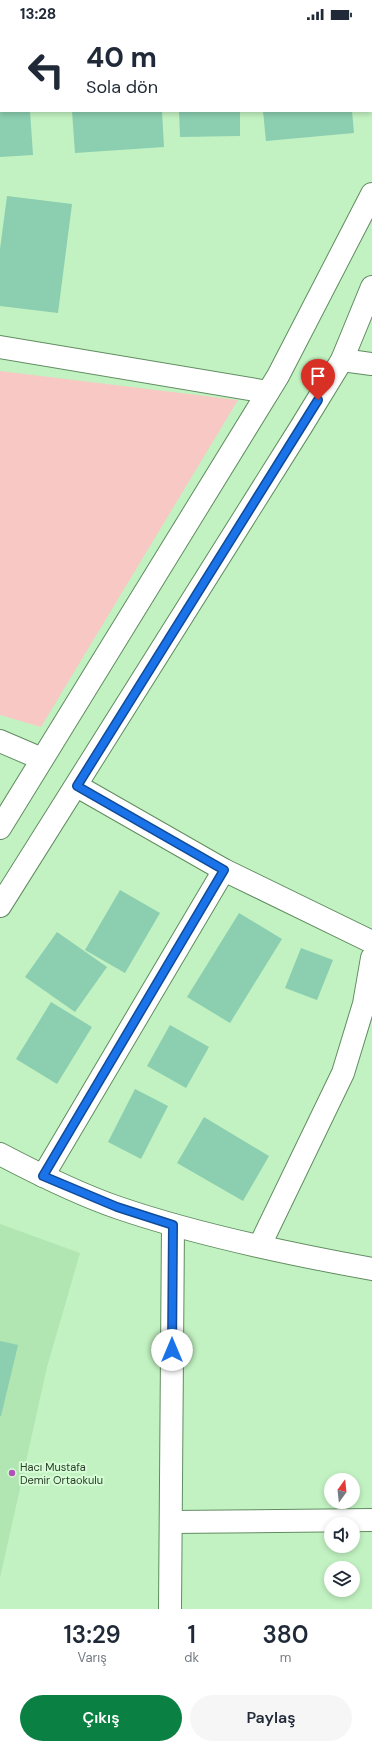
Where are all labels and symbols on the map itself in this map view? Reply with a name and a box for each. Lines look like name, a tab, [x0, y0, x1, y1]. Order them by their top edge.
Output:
pin	[301, 359, 335, 400]
position arrow	[151, 1329, 193, 1371]
place label: Hacı Mustafa Demir Ortaokulu	[20, 1460, 103, 1487]
marker: Hacı Mustafa Demir Ortaokulu	[7, 1468, 17, 1478]
north arrow	[324, 1473, 360, 1509]

